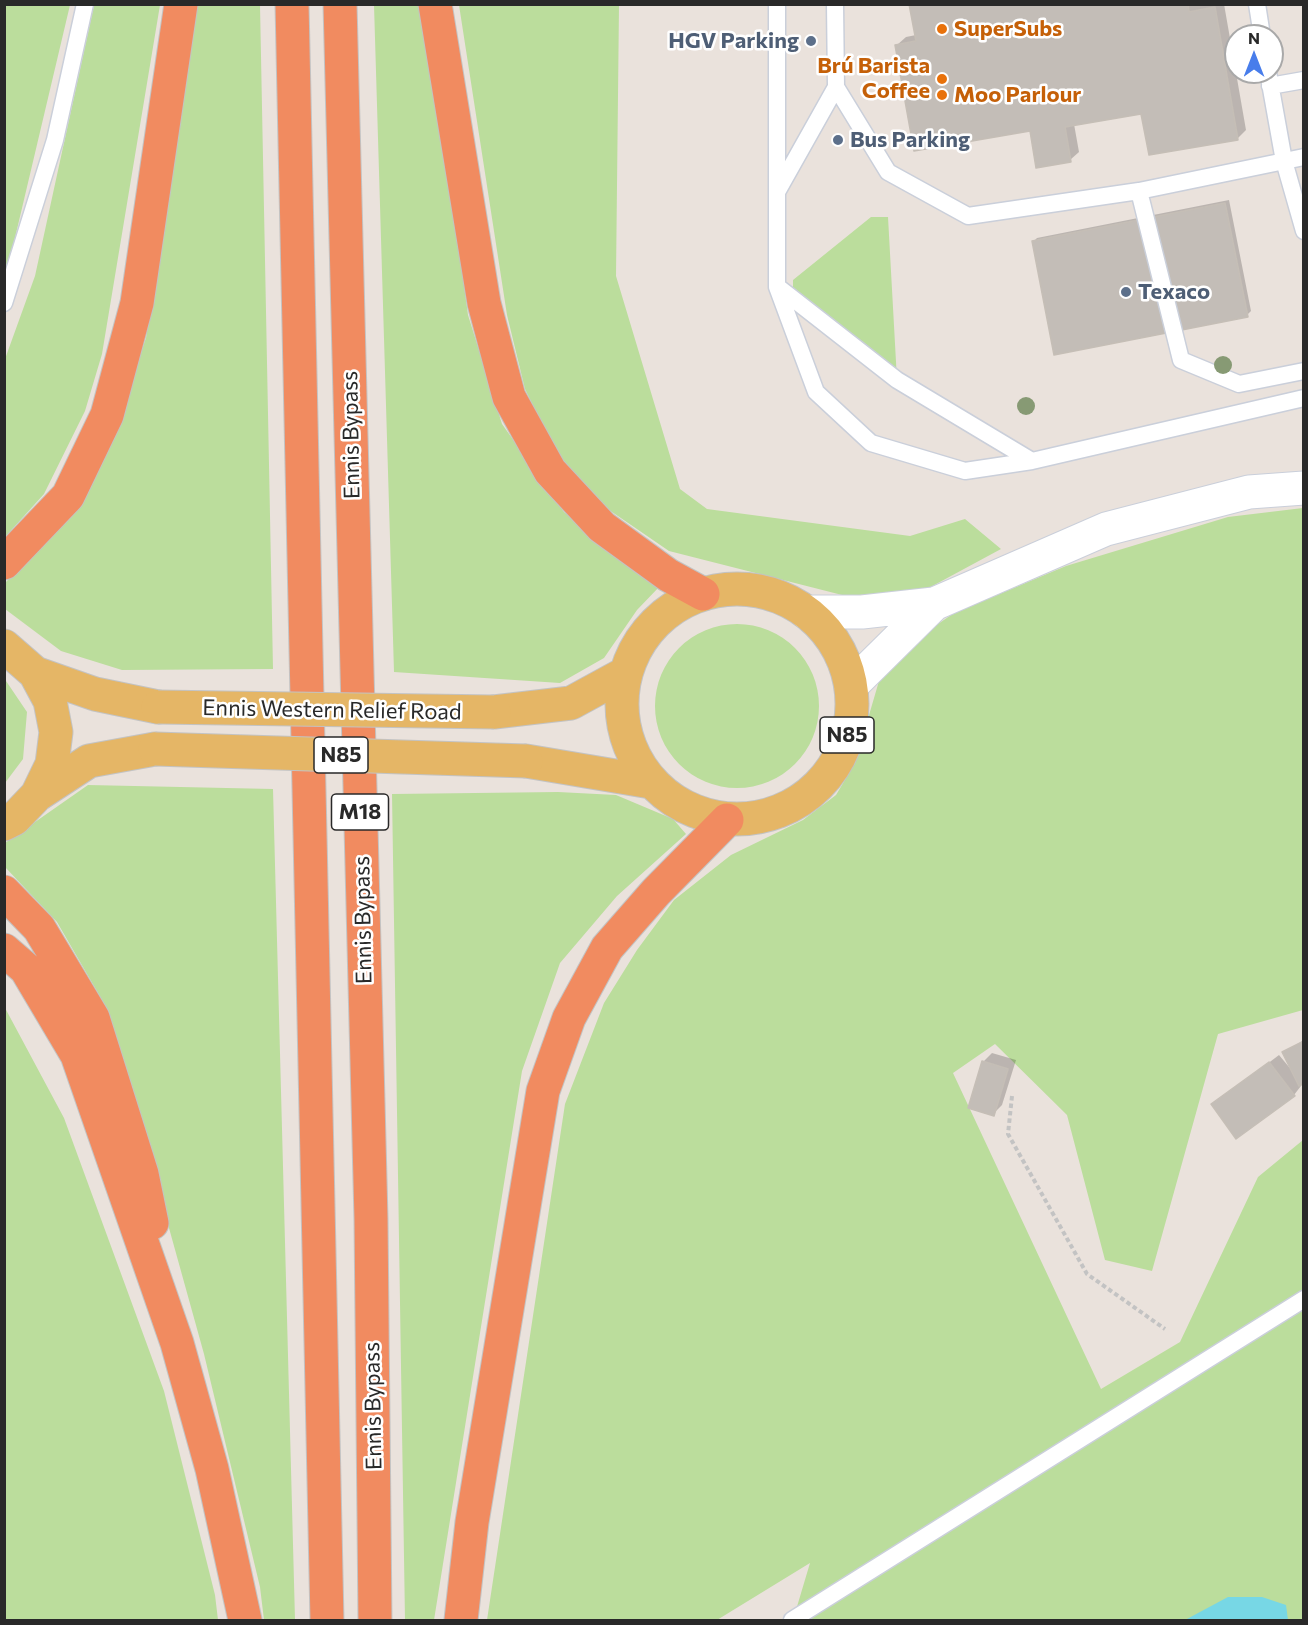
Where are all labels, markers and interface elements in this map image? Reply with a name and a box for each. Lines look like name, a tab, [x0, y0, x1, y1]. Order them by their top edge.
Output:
place label: SuperSubs	[954, 16, 1062, 42]
marker: SuperSubs	[935, 22, 949, 36]
north arrow	[1224, 24, 1284, 84]
place label: HGV Parking	[668, 28, 799, 54]
text: N	[1248, 28, 1260, 47]
marker: HGV Parking	[804, 34, 818, 48]
place label: Brú Barista Coffee	[817, 53, 930, 104]
marker: Brú Barista Coffee	[935, 72, 949, 86]
place label: Moo Parlour	[954, 82, 1081, 108]
marker: Moo Parlour	[935, 88, 949, 102]
place label: Bus Parking	[850, 127, 970, 153]
marker: Bus Parking	[831, 133, 845, 147]
place label: Texaco	[1138, 279, 1210, 305]
marker: Texaco	[1119, 285, 1133, 299]
street label: Ennis Bypass	[337, 371, 365, 499]
street label: Ennis Western Relief Road	[202, 695, 462, 725]
road number: N85	[820, 717, 874, 753]
road number: N85	[314, 737, 368, 773]
road number: M18	[332, 794, 388, 830]
street label: Ennis Bypass	[349, 856, 377, 984]
street label: Ennis Bypass	[359, 1342, 387, 1470]

